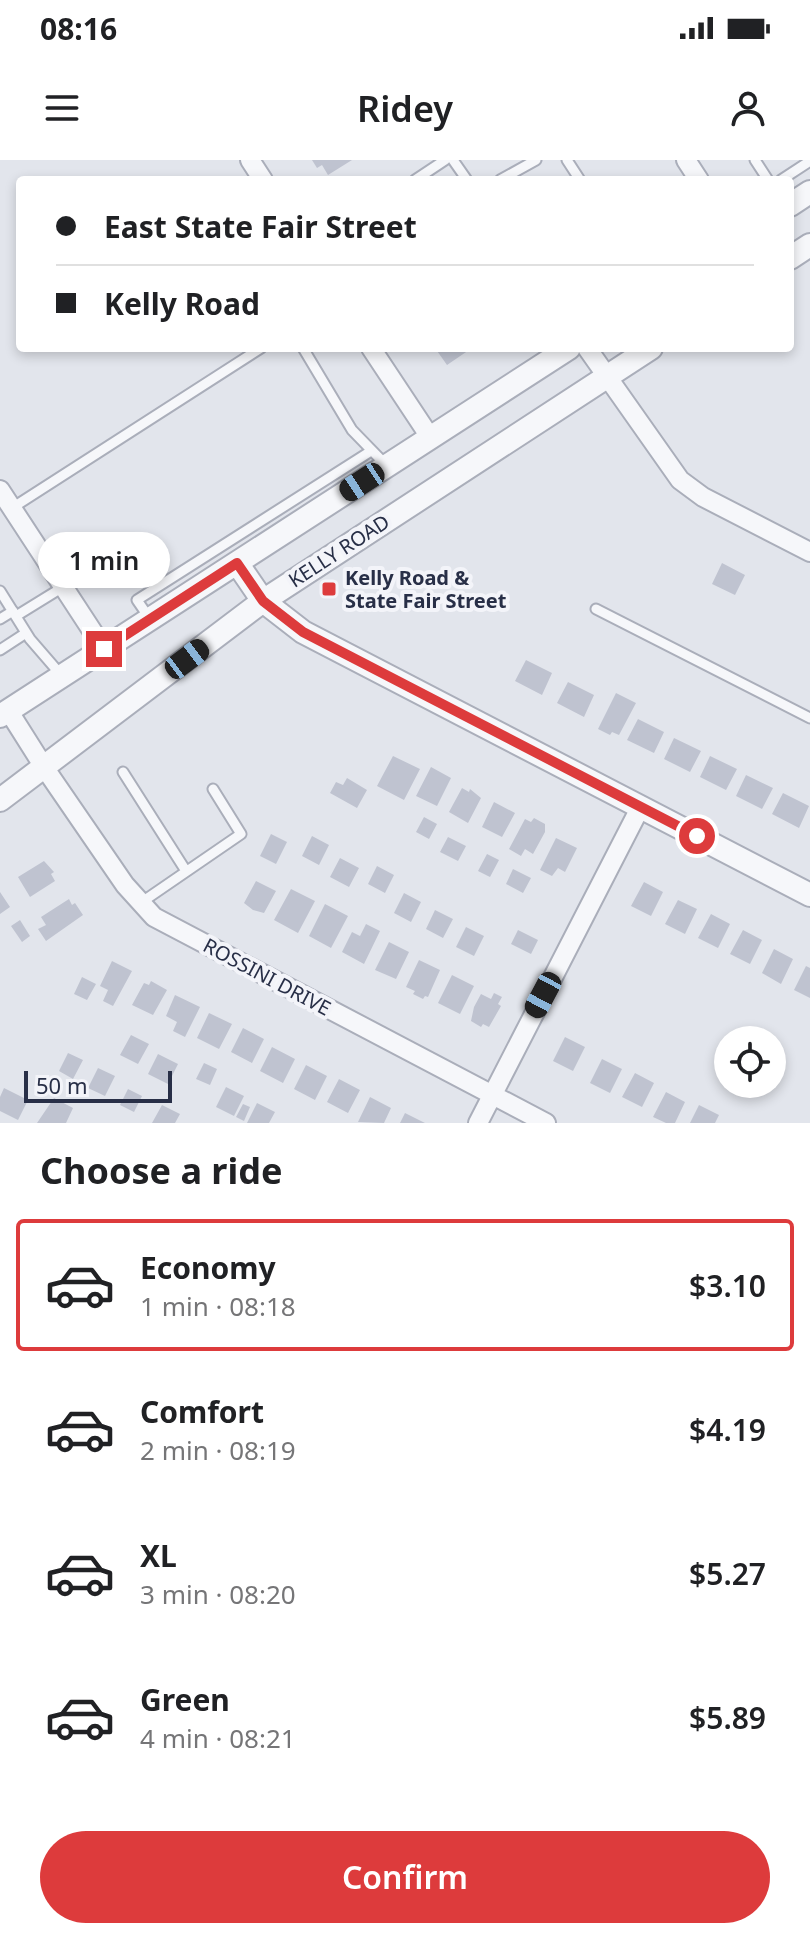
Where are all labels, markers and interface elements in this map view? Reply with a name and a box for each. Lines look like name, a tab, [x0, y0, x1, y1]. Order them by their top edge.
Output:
text: 08:16	[40, 8, 117, 49]
text: Ridey	[357, 84, 453, 133]
icon: menu	[40, 86, 84, 130]
icon: person	[726, 86, 770, 130]
text: East State Fair Street	[104, 206, 417, 247]
text: Kelly Road	[104, 283, 260, 324]
car	[335, 459, 389, 505]
street label: KELLY ROAD	[283, 508, 394, 593]
callout: 1 min	[38, 533, 170, 589]
text: 1 min	[69, 542, 139, 578]
place label: Kelly Road & State Fair Street	[345, 564, 507, 614]
marker: Kelly Road & State Fair Street	[320, 580, 338, 598]
route end	[86, 631, 122, 667]
car	[161, 635, 213, 683]
route start	[679, 818, 715, 854]
street label: ROSSINI DRIVE	[199, 932, 336, 1022]
car	[521, 968, 565, 1022]
map controls	[714, 1026, 786, 1098]
button: locate	[714, 1026, 786, 1098]
scale bar	[24, 1067, 172, 1103]
text: 50 m	[36, 1070, 87, 1100]
text: Choose a ride	[40, 1146, 282, 1195]
text: Economy	[140, 1247, 276, 1288]
icon: car	[44, 1249, 116, 1321]
text: $3.10	[689, 1265, 766, 1306]
text: 1 min · 08:18	[140, 1288, 296, 1324]
text: Comfort	[140, 1391, 264, 1432]
icon: car	[44, 1393, 116, 1465]
text: $4.19	[689, 1409, 766, 1450]
text: 2 min · 08:19	[140, 1432, 296, 1468]
text: XL	[140, 1535, 177, 1576]
icon: car	[44, 1537, 116, 1609]
text: $5.27	[689, 1553, 766, 1594]
text: 3 min · 08:20	[140, 1576, 296, 1612]
text: Green	[140, 1679, 230, 1720]
icon: car	[44, 1681, 116, 1753]
text: $5.89	[689, 1697, 766, 1738]
text: 4 min · 08:21	[140, 1720, 296, 1756]
button: Confirm	[40, 1831, 770, 1923]

